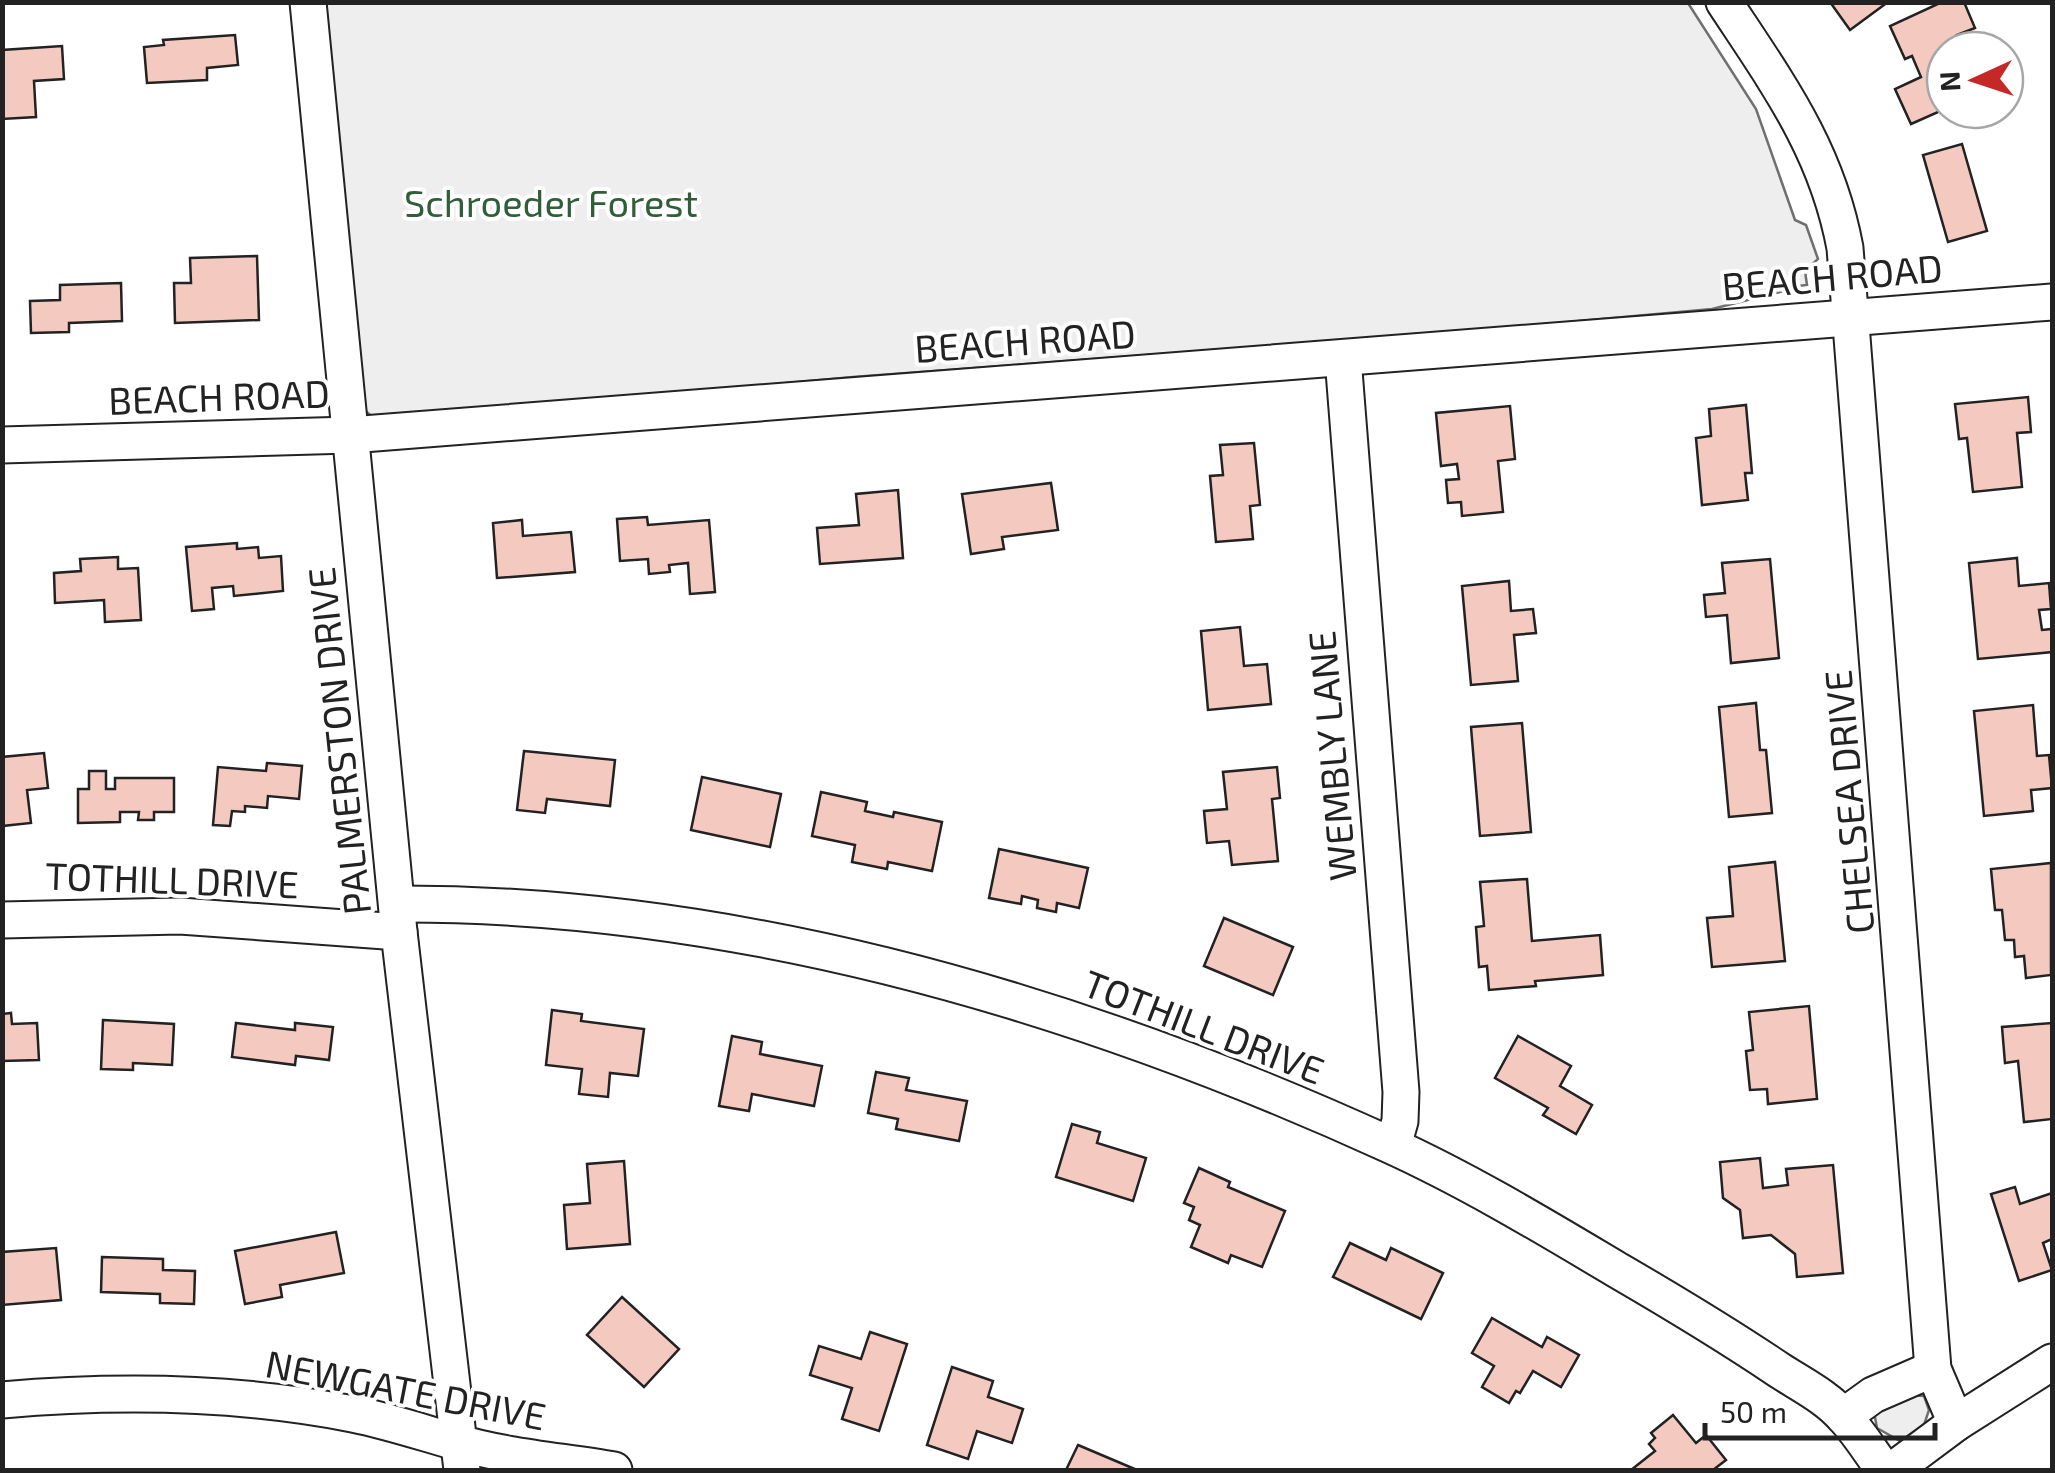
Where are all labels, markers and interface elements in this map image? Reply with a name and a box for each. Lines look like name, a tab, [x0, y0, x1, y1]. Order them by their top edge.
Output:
north arrow	[1925, 30, 2025, 130]
text: N	[1932, 70, 1967, 92]
park label: Schroeder Forest	[404, 179, 698, 225]
street label: BEACH ROAD	[1720, 243, 1944, 309]
street label: BEACH ROAD	[913, 309, 1137, 371]
street label: BEACH ROAD	[108, 369, 330, 423]
street label: PALMERSTON DRIVE	[297, 565, 379, 917]
street label: WEMBLY LANE	[1297, 629, 1365, 883]
street label: CHELSEA DRIVE	[1814, 668, 1882, 936]
street label: TOTHILL DRIVE	[44, 852, 300, 906]
street label: TOTHILL DRIVE	[1077, 959, 1331, 1093]
street label: NEWGATE DRIVE	[262, 1339, 550, 1439]
scale bar	[1705, 1378, 1935, 1440]
text: 50 m	[1720, 1393, 1787, 1429]

